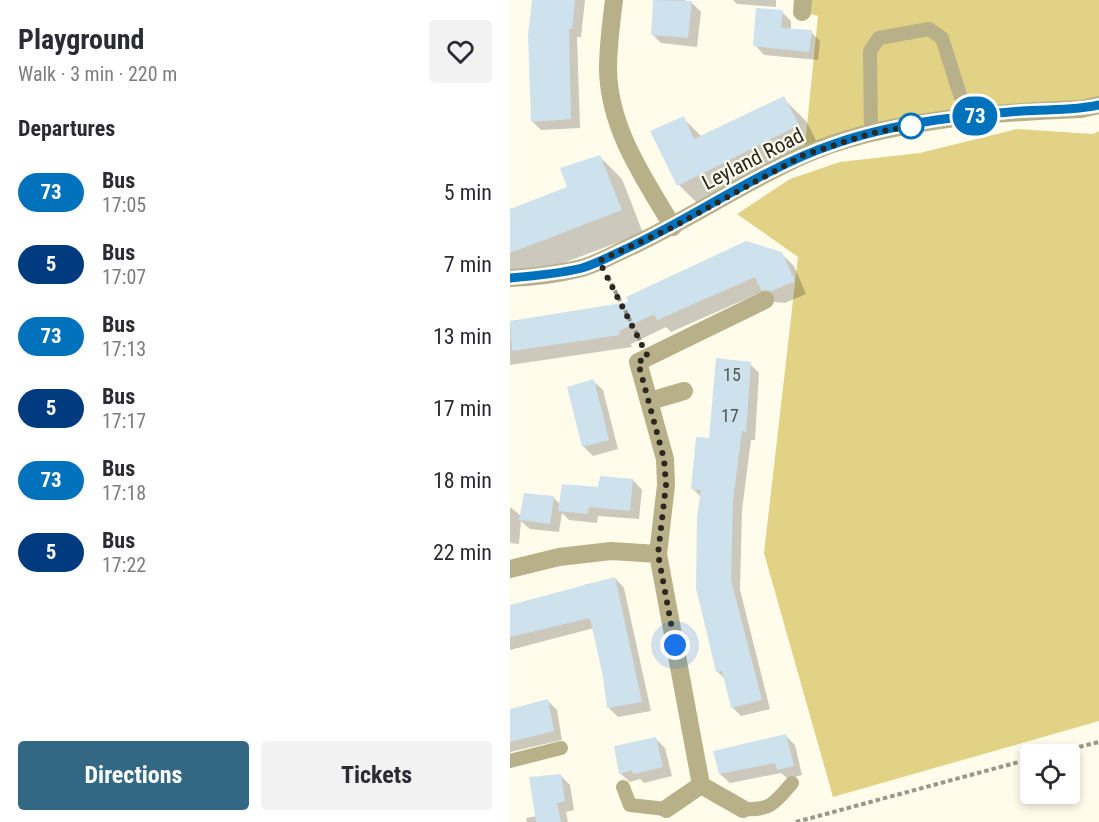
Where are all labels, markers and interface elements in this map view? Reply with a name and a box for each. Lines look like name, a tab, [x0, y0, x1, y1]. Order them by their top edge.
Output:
button: heart	[429, 20, 492, 83]
text: Playground	[18, 23, 144, 56]
text: Walk · 3 min · 220 m	[18, 62, 177, 86]
line badge: 73	[948, 96, 1002, 136]
text: 73	[964, 104, 986, 128]
unlabelled marker	[898, 113, 924, 139]
text: Departures	[18, 116, 115, 141]
street label: Leyland Road	[698, 123, 808, 195]
text: Bus	[102, 168, 135, 193]
text: 73	[40, 180, 62, 204]
text: 5 min	[444, 180, 492, 205]
text: 17:05	[102, 193, 146, 217]
text: Bus	[102, 240, 135, 265]
text: 5	[46, 252, 56, 276]
text: 7 min	[444, 252, 492, 277]
text: 17:07	[102, 265, 146, 289]
text: Bus	[102, 312, 135, 337]
text: 73	[40, 324, 62, 348]
text: 13 min	[433, 324, 492, 349]
text: 17:13	[102, 337, 146, 361]
house number: 15	[723, 364, 741, 385]
text: Bus	[102, 384, 135, 409]
text: 5	[46, 396, 56, 420]
text: 17 min	[433, 396, 492, 421]
house number: 17	[721, 405, 739, 426]
text: 17:17	[102, 409, 146, 433]
text: Bus	[102, 456, 135, 481]
text: 73	[40, 468, 62, 492]
text: 18 min	[433, 468, 492, 493]
text: 17:18	[102, 481, 146, 505]
text: Bus	[102, 528, 135, 553]
text: 5	[46, 540, 56, 564]
text: 22 min	[433, 540, 492, 565]
text: 17:22	[102, 553, 146, 577]
your location	[660, 630, 690, 660]
button: Directions	[18, 741, 249, 810]
button: Tickets	[261, 741, 492, 810]
map controls	[1020, 744, 1080, 804]
button: locate	[1020, 744, 1080, 804]

